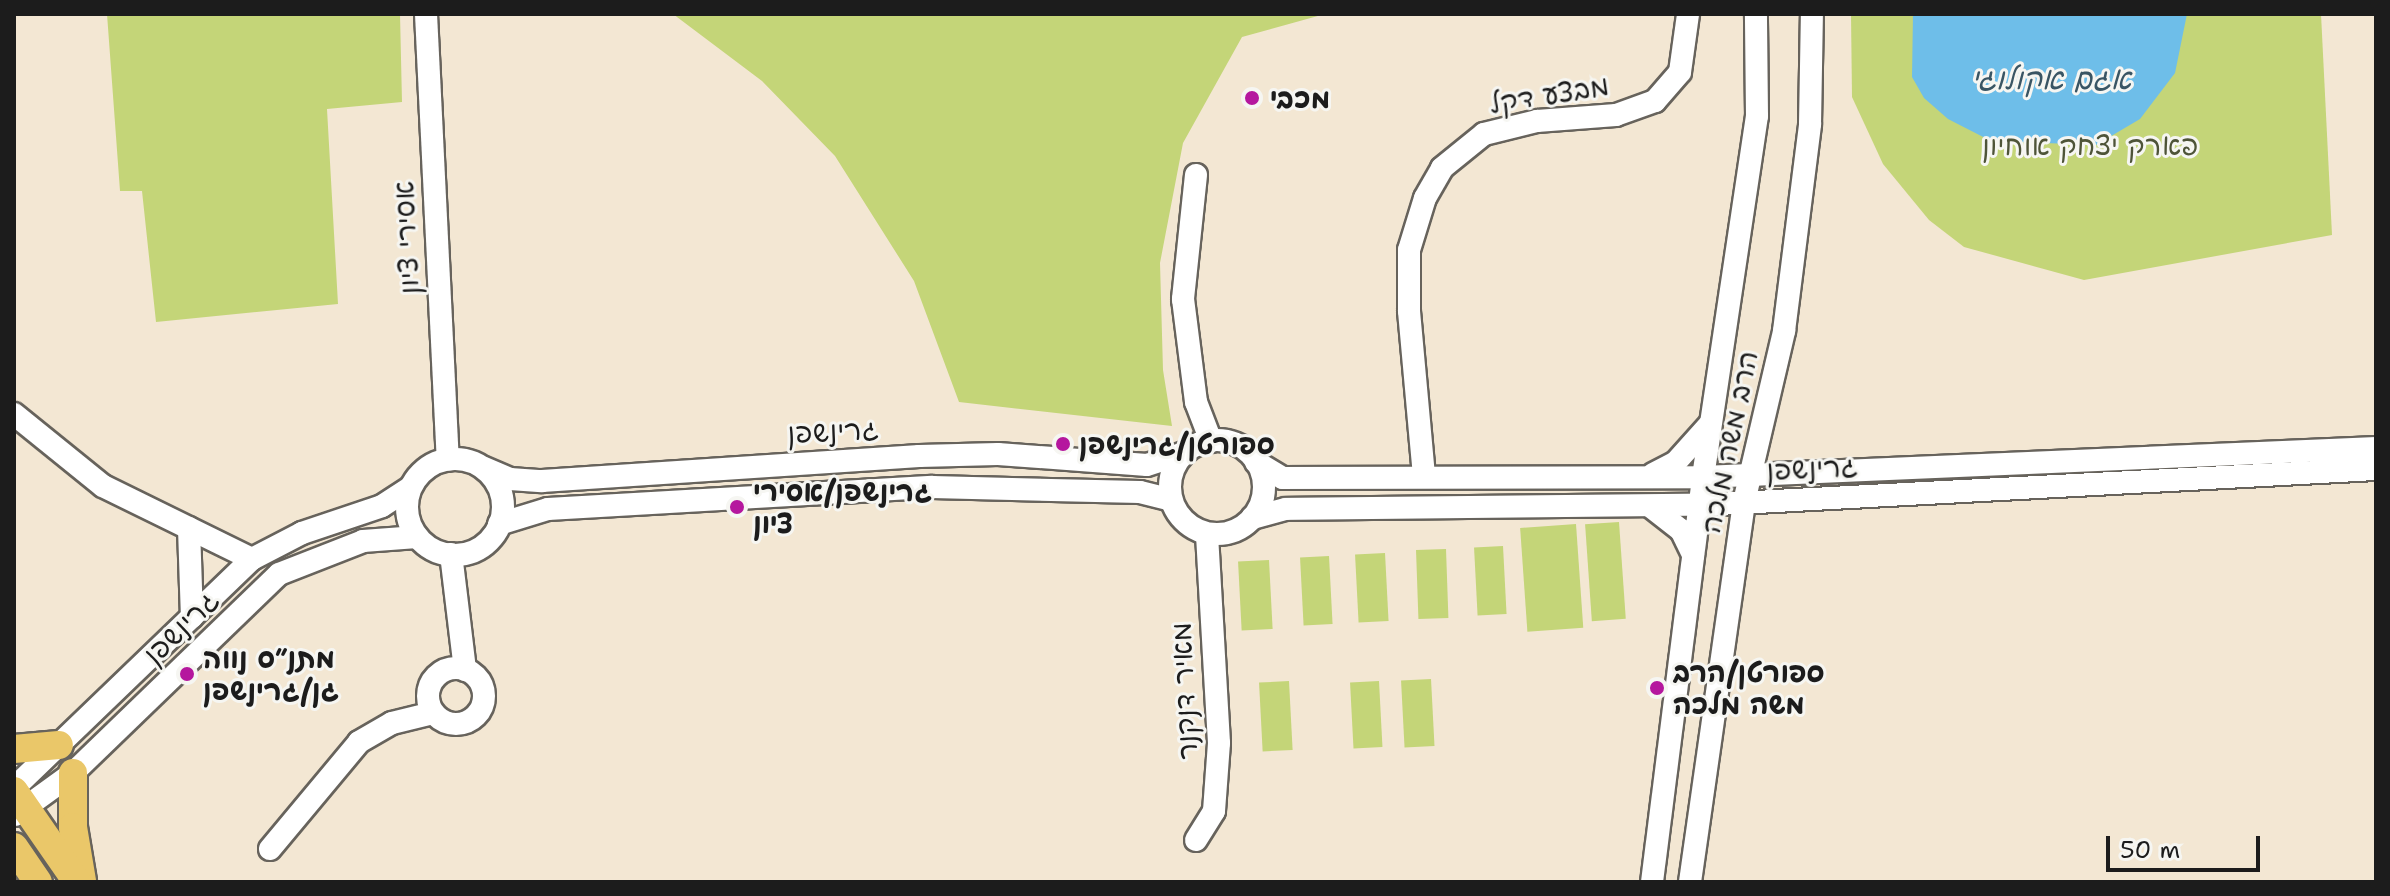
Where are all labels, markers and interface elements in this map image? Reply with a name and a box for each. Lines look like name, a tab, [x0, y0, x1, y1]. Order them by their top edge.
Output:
water label: אגם אקולוגי	[1971, 61, 2131, 97]
street label: מבצע דקל	[1487, 68, 1611, 120]
place label: מכבי	[1270, 81, 1330, 115]
marker: מכבי	[1241, 87, 1263, 109]
park label: פארק יצחק אוחיון	[1982, 128, 2198, 162]
street label: אסירי ציון	[386, 180, 426, 296]
street label: הרב משה מלכה	[1693, 348, 1765, 536]
street label: גרינשפן	[786, 412, 880, 450]
place label: ספורטן/גרינשפן	[1079, 427, 1275, 461]
marker: ספורטן/גרינשפן	[1054, 435, 1072, 453]
street label: גרינשפן	[1765, 449, 1859, 487]
place label: גרינשפן/אסירי ציון	[753, 474, 932, 540]
marker: גרינשפן/אסירי ציון	[728, 498, 746, 516]
street label: גרינשפן	[136, 583, 226, 671]
street label: מאיר דנקנר	[1164, 621, 1204, 761]
place label: מתנ״ס נווה גן/גרינשפן	[203, 641, 339, 707]
place label: ספורטן/הרב משה מלכה	[1673, 655, 1825, 721]
marker: מתנ״ס נווה גן/גרינשפן	[178, 665, 196, 683]
marker: ספורטן/הרב משה מלכה	[1648, 679, 1666, 697]
scale bar	[2110, 820, 2264, 870]
text: 50 m	[2120, 834, 2180, 866]

